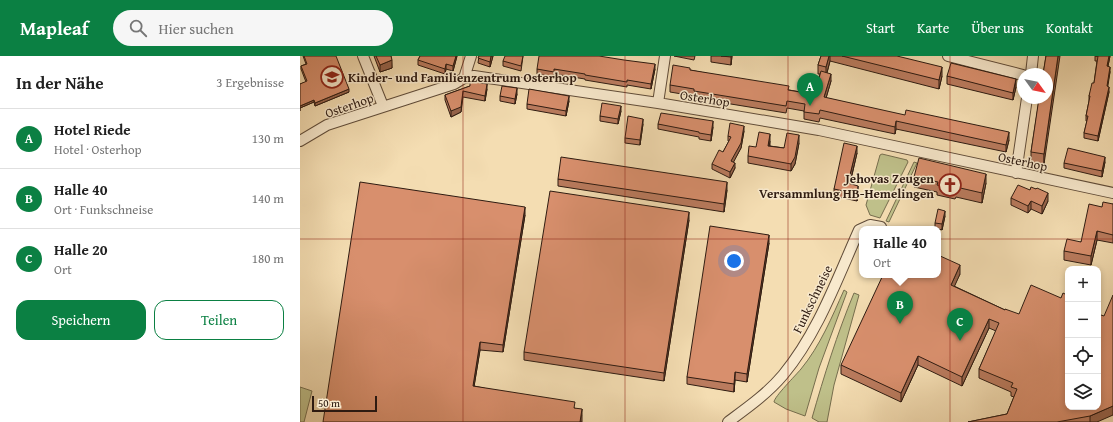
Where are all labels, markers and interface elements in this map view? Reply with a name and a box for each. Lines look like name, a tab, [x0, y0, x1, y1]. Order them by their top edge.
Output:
search box	[113, 10, 393, 46]
text: Mapleaf	[20, 14, 89, 42]
icon: search	[127, 17, 149, 39]
text: Hier suchen	[159, 18, 234, 39]
text: Start	[866, 18, 895, 38]
text: Karte	[917, 18, 949, 38]
text: Über uns	[971, 18, 1024, 38]
text: Kontakt	[1046, 18, 1093, 38]
school or university icon: Kinder- und Familienzentrum Osterhop	[319, 64, 345, 90]
place label: Kinder- und Familienzentrum Osterhop	[348, 68, 577, 87]
north arrow	[1017, 68, 1053, 104]
text: In der Nähe	[16, 70, 104, 95]
text: 3 Ergebnisse	[216, 73, 284, 92]
pin: A	[797, 73, 823, 106]
street label: Osterhop	[679, 85, 731, 112]
street label: Osterhop	[322, 88, 376, 123]
text: Hotel Riede	[54, 119, 131, 140]
text: A	[25, 129, 33, 148]
text: 130 m	[252, 129, 284, 148]
text: Hotel · Osterhop	[54, 140, 142, 159]
street label: Osterhop	[996, 147, 1049, 176]
place label: Jehovas Zeugen Versammlung HB-Hemelingen	[759, 169, 934, 203]
church icon: Jehovas Zeugen Versammlung HB-Hemelingen	[937, 172, 963, 198]
text: Halle 40	[54, 179, 108, 200]
text: B	[25, 189, 33, 208]
text: 140 m	[252, 189, 284, 208]
text: Ort · Funkschneise	[54, 200, 153, 219]
popup	[859, 226, 941, 278]
text: Halle 40	[873, 232, 927, 253]
text: Halle 20	[54, 239, 108, 260]
text: C	[25, 249, 33, 268]
text: 180 m	[252, 249, 284, 268]
your location	[724, 251, 744, 271]
text: Ort	[873, 253, 891, 272]
text: Ort	[54, 260, 72, 279]
street label: Funkschneise	[788, 262, 837, 336]
map controls	[1065, 266, 1101, 410]
button: +	[1065, 266, 1101, 302]
pin: B	[887, 291, 913, 324]
button: Speichern	[16, 300, 146, 340]
button: Teilen	[154, 300, 284, 340]
button: −	[1065, 302, 1101, 338]
pin: C	[947, 308, 973, 341]
button: locate	[1065, 338, 1101, 374]
button: layers	[1065, 374, 1101, 410]
scale bar	[312, 394, 377, 413]
text: 50 m	[318, 395, 340, 411]

